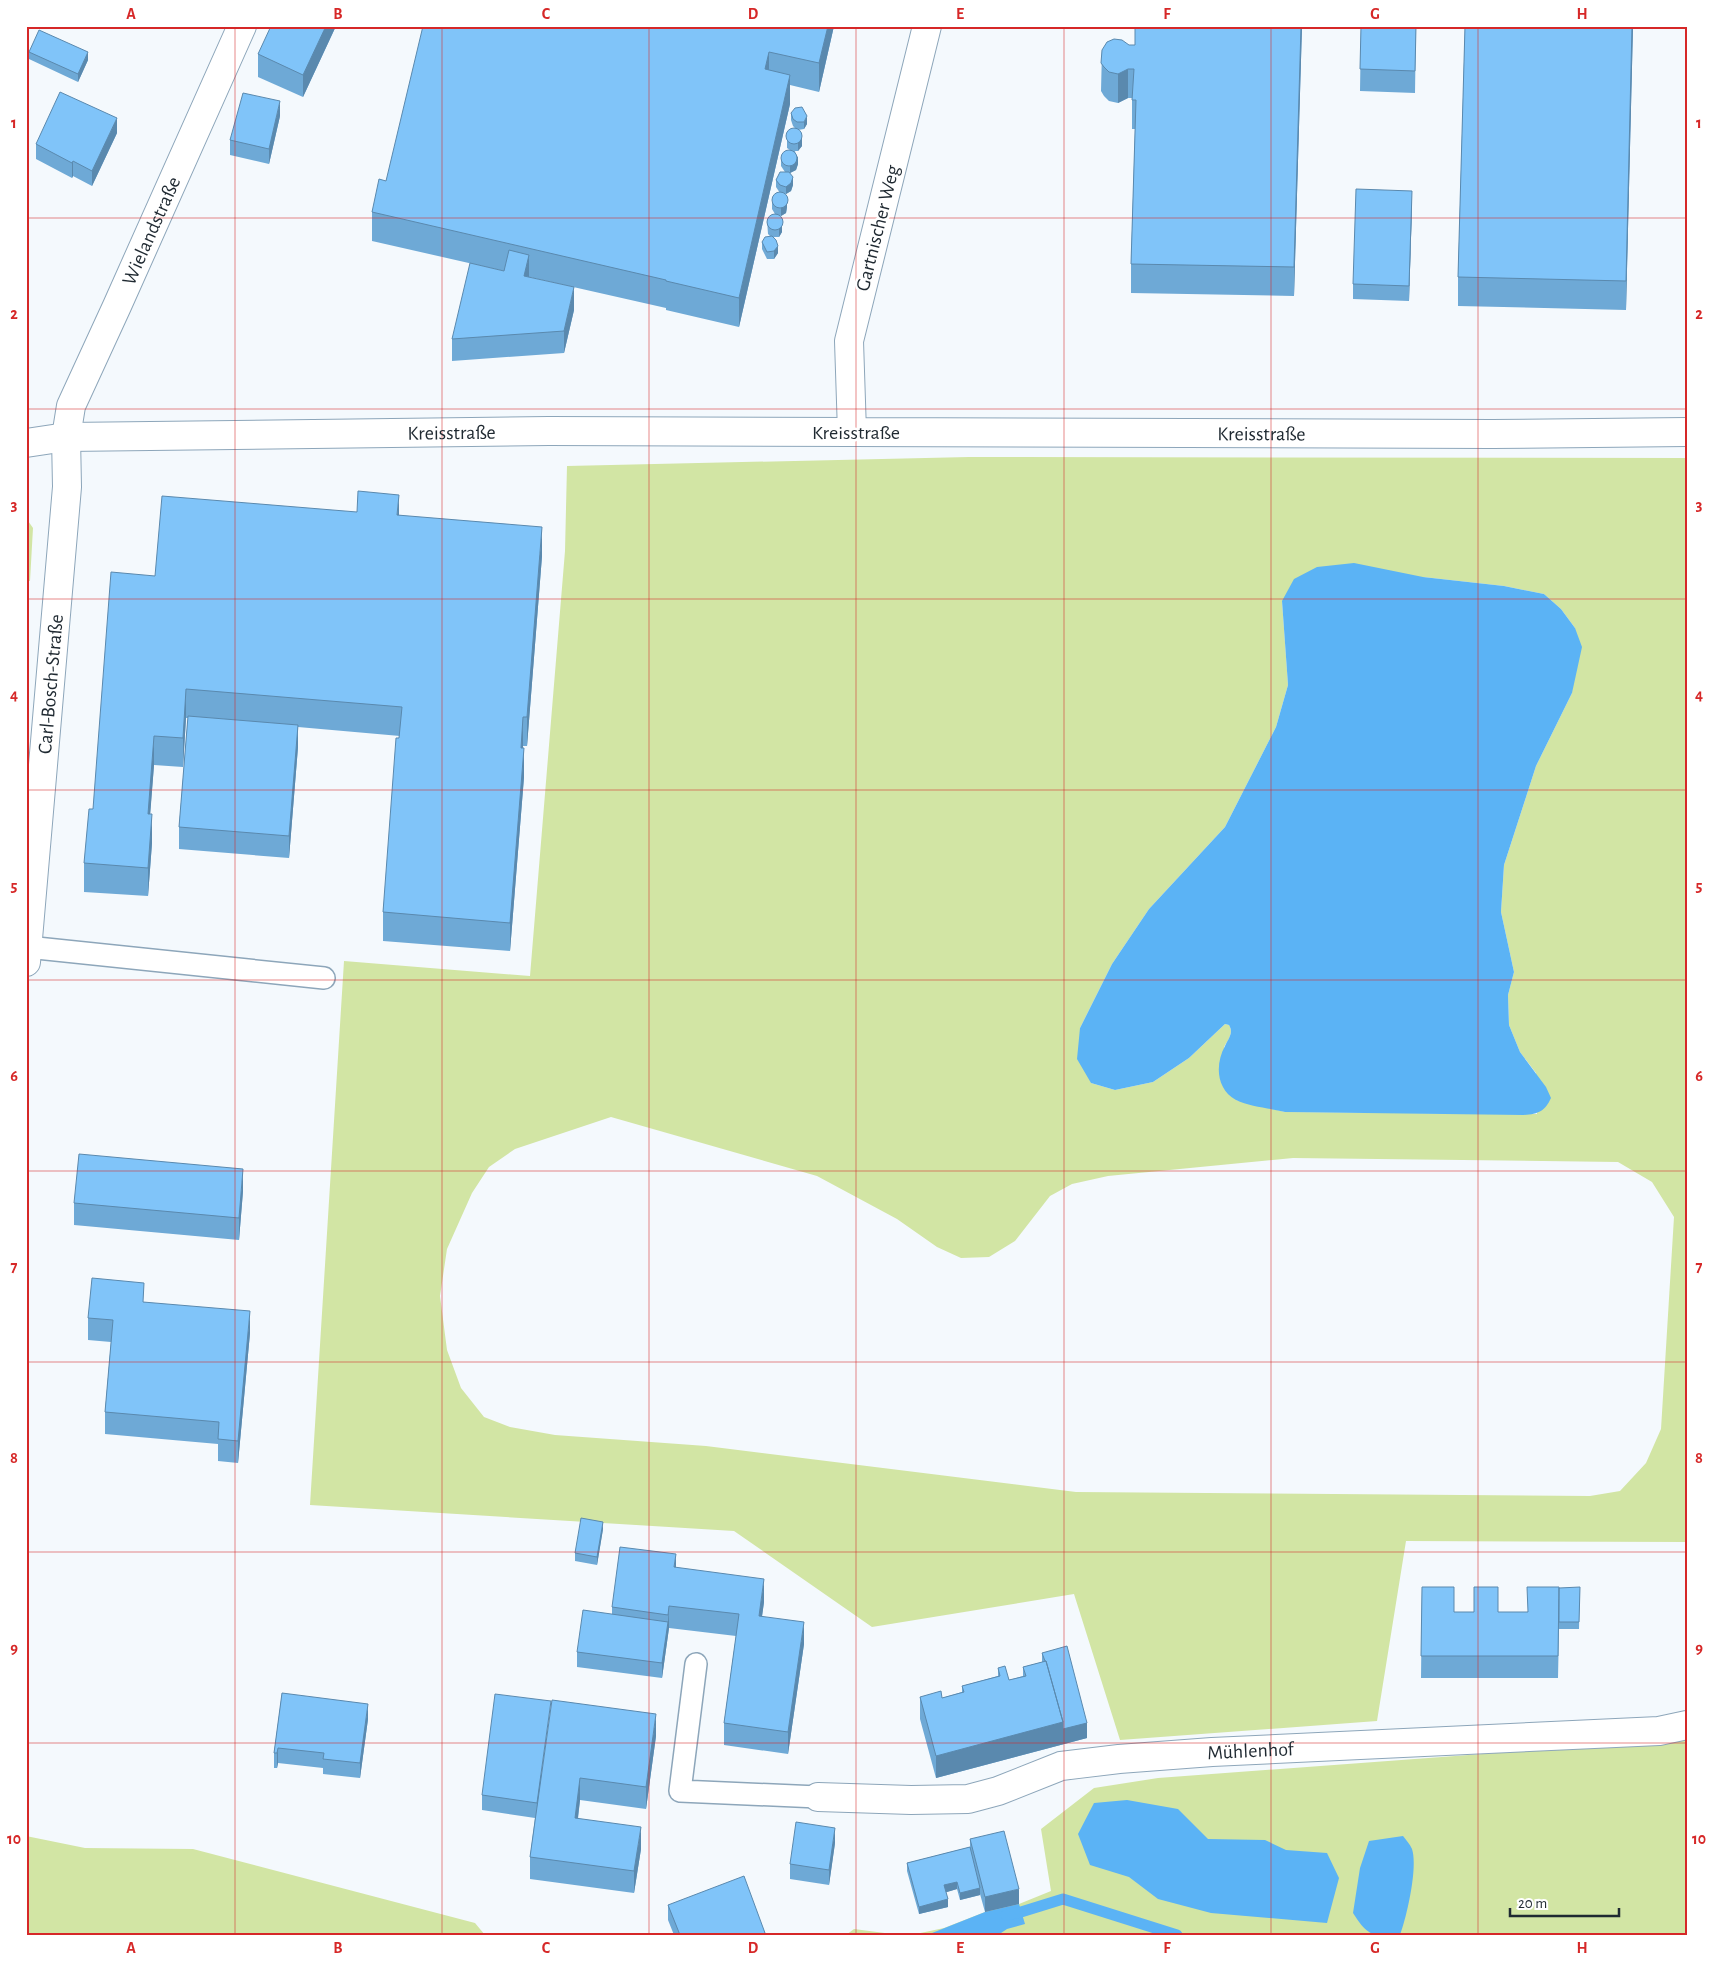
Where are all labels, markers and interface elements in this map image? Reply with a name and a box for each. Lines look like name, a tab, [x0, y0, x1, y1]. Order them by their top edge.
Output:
text: A	[126, 6, 136, 22]
text: B	[333, 6, 343, 22]
text: C	[542, 6, 551, 22]
text: D	[748, 6, 759, 22]
text: E	[956, 6, 964, 22]
text: F	[1163, 6, 1171, 22]
text: G	[1370, 6, 1380, 22]
text: H	[1576, 6, 1588, 22]
text: 1	[11, 115, 17, 131]
text: 1	[1696, 115, 1702, 131]
street label: Gartnischer Weg	[853, 163, 903, 293]
street label: Wielandstraße	[119, 174, 184, 288]
text: 2	[10, 306, 18, 322]
text: 2	[1695, 306, 1703, 322]
street label: Kreisstraße	[407, 423, 496, 444]
street label: Kreisstraße	[812, 423, 900, 443]
street label: Kreisstraße	[1217, 424, 1306, 444]
text: 3	[11, 497, 18, 513]
text: 3	[1696, 497, 1703, 513]
street label: Carl-Bosch-Straße	[35, 613, 67, 755]
text: 4	[10, 687, 18, 703]
text: 4	[1695, 687, 1703, 703]
text: 5	[11, 878, 18, 894]
text: 5	[1696, 878, 1703, 894]
text: 6	[10, 1068, 18, 1084]
text: 6	[1695, 1068, 1703, 1084]
text: 7	[11, 1259, 18, 1275]
text: 7	[1696, 1259, 1703, 1275]
text: 8	[10, 1450, 18, 1466]
text: 8	[1695, 1450, 1703, 1466]
text: 9	[10, 1640, 18, 1656]
text: 9	[1695, 1640, 1703, 1656]
street label: Mühlenhof	[1207, 1739, 1295, 1763]
text: 10	[7, 1831, 21, 1847]
text: 10	[1692, 1831, 1706, 1847]
scale bar	[1510, 1886, 1619, 1918]
text: 20 m	[1518, 1896, 1547, 1911]
text: A	[126, 1940, 136, 1956]
text: B	[333, 1940, 343, 1956]
text: C	[542, 1940, 551, 1956]
text: D	[748, 1940, 759, 1956]
text: E	[956, 1940, 964, 1956]
text: F	[1163, 1940, 1171, 1956]
text: G	[1370, 1940, 1380, 1956]
text: H	[1576, 1940, 1588, 1956]

